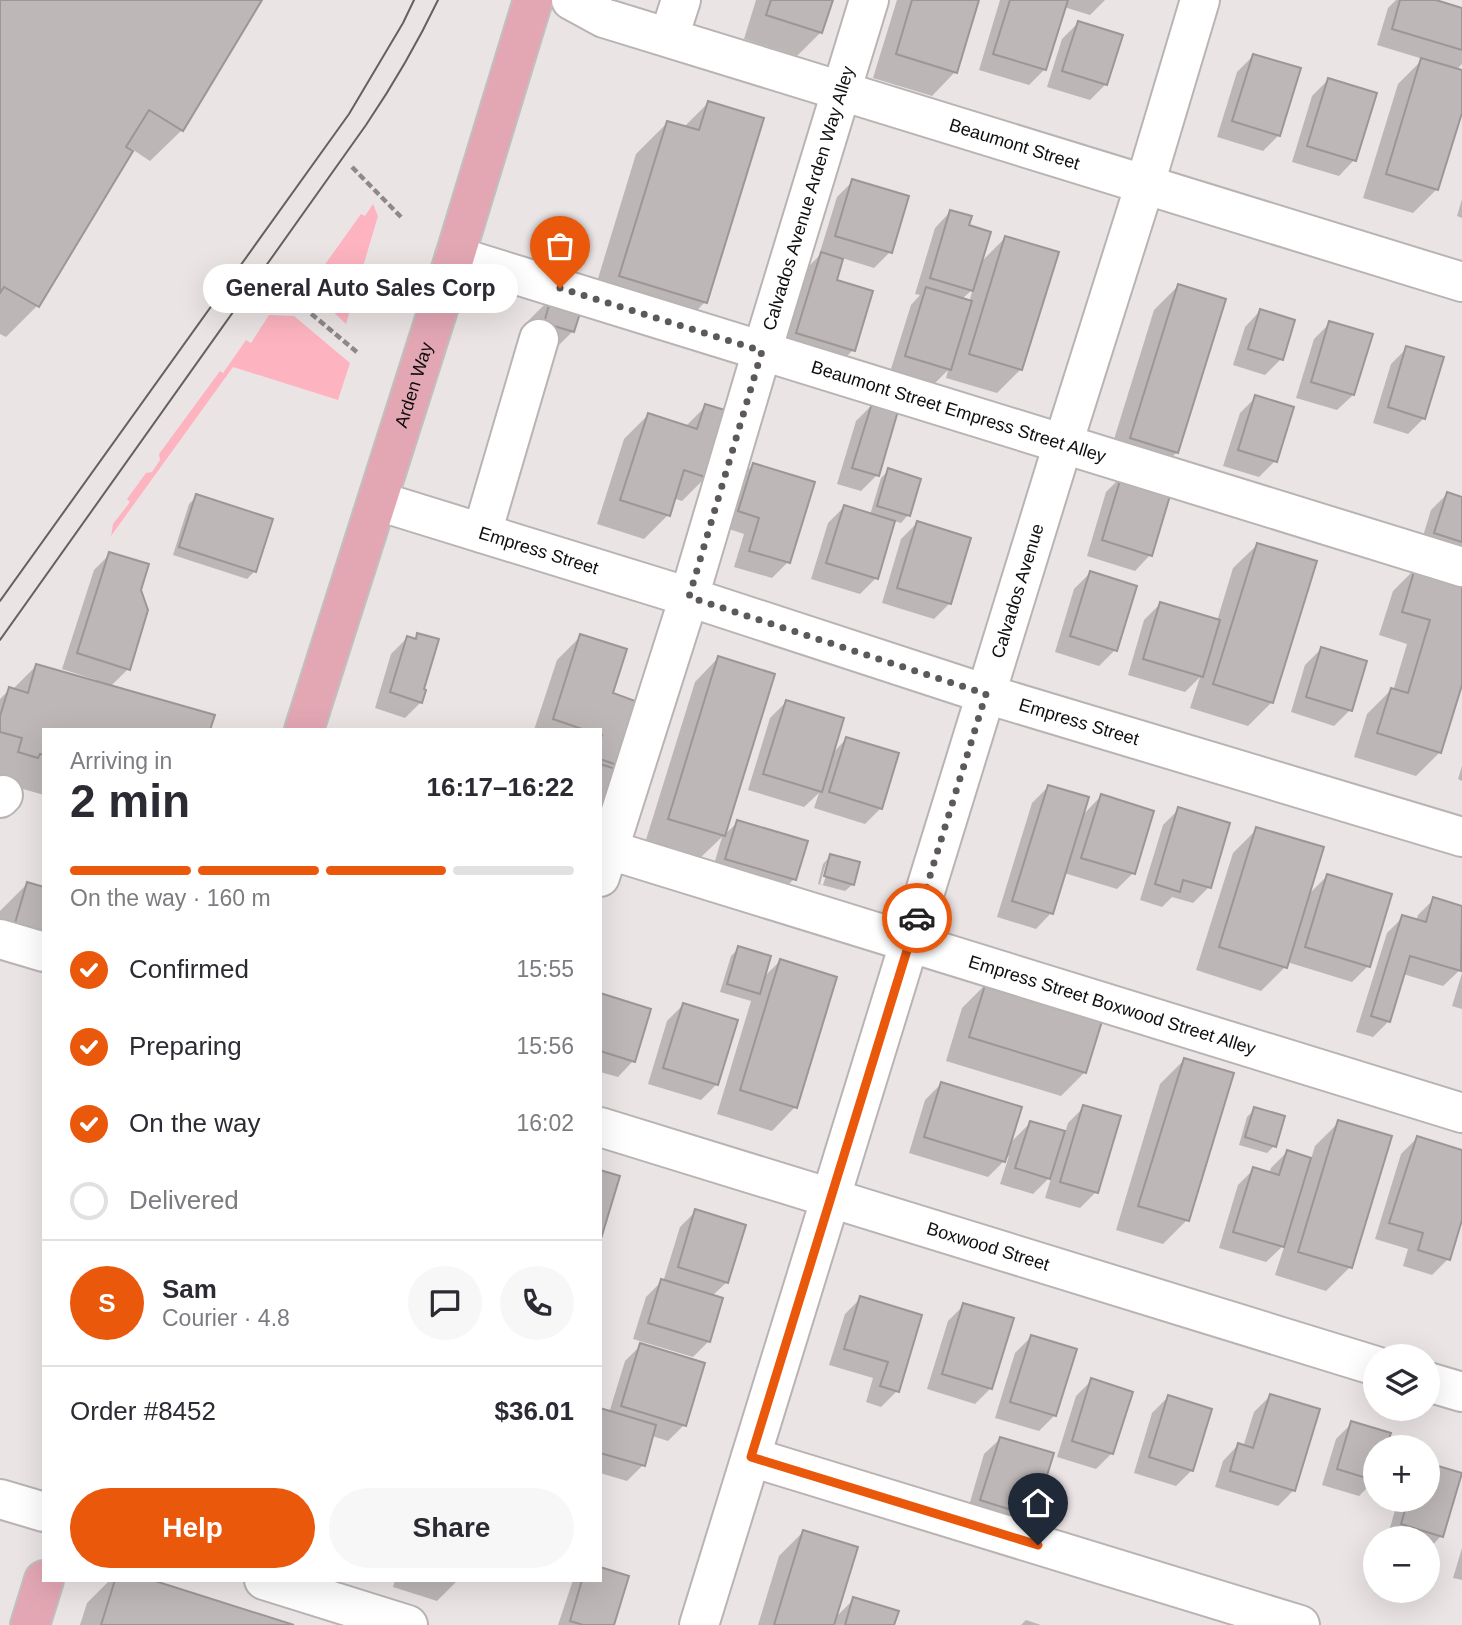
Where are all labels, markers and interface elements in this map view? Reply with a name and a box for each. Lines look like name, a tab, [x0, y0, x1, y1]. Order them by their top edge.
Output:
street label: Calvados Avenue Arden Way Alley	[759, 64, 858, 333]
street label: Beaumont Street	[947, 115, 1082, 174]
pin	[530, 216, 590, 288]
icon: bag	[541, 227, 579, 265]
callout: General Auto Sales Corp	[203, 264, 518, 312]
text: General Auto Sales Corp	[225, 275, 496, 301]
street label: Arden Way	[391, 340, 437, 430]
street label: Beaumont Street Empress Street Alley	[809, 357, 1108, 466]
street label: Calvados Avenue	[988, 521, 1048, 661]
street label: Empress Street	[476, 523, 601, 578]
street label: Empress Street	[1017, 694, 1141, 749]
text: Arriving in	[70, 748, 172, 774]
text: 16:17–16:22	[427, 772, 574, 802]
text: 2 min	[70, 775, 190, 827]
courier	[882, 883, 952, 953]
text: On the way · 160 m	[70, 885, 271, 911]
icon: car	[898, 899, 936, 937]
icon: check	[70, 951, 108, 989]
street label: Empress Street Boxwood Street Alley	[966, 951, 1258, 1059]
text: Confirmed	[129, 954, 249, 984]
text: 15:55	[516, 956, 574, 982]
icon: check	[70, 1028, 108, 1066]
text: Preparing	[129, 1031, 242, 1061]
text: 15:56	[516, 1033, 574, 1059]
icon: check	[70, 1105, 108, 1143]
text: On the way	[129, 1108, 261, 1138]
text: 16:02	[516, 1110, 574, 1136]
text: Delivered	[129, 1185, 239, 1215]
street label: Boxwood Street	[924, 1218, 1052, 1275]
button: chat	[408, 1266, 482, 1340]
button: phone	[500, 1266, 574, 1340]
text: Sam	[162, 1274, 217, 1304]
text: S	[98, 1288, 116, 1318]
text: Courier · 4.8	[162, 1305, 290, 1331]
map controls	[1363, 1344, 1440, 1603]
button: layers	[1363, 1344, 1440, 1421]
text: Order #8452	[70, 1396, 216, 1426]
text: $36.01	[494, 1396, 574, 1426]
button: +	[1363, 1435, 1440, 1512]
pin	[1008, 1473, 1068, 1545]
icon: home	[1019, 1484, 1057, 1522]
button: Help	[70, 1488, 315, 1568]
button: Share	[329, 1488, 574, 1568]
button: −	[1363, 1526, 1440, 1603]

